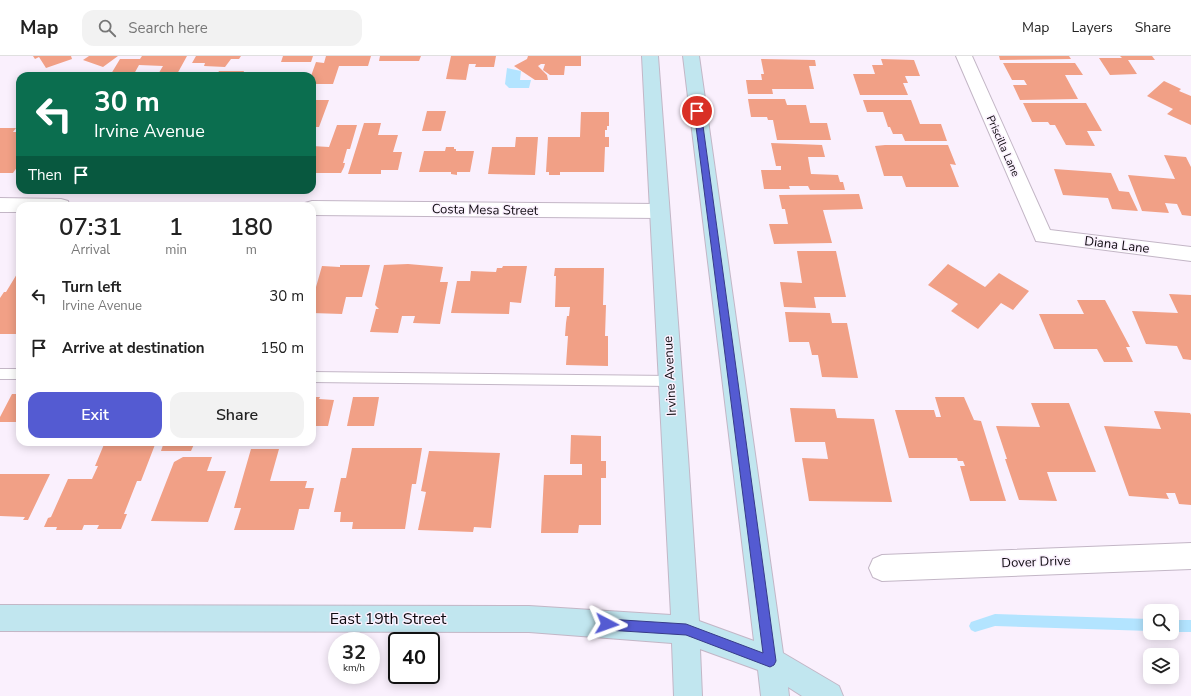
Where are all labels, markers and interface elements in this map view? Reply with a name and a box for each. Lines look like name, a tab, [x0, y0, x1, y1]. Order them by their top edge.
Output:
search box	[82, 10, 362, 46]
text: Map	[20, 15, 58, 41]
icon: search	[96, 17, 118, 39]
text: Search here	[128, 18, 208, 38]
text: Map	[1022, 18, 1049, 37]
text: Layers	[1071, 18, 1113, 37]
text: Share	[1135, 18, 1171, 37]
text: 30 m	[94, 83, 160, 121]
icon: left	[28, 88, 80, 140]
pin	[680, 94, 714, 128]
icon: arrive	[686, 100, 708, 122]
street label: Priscilla Lane	[983, 113, 1023, 179]
text: Irvine Avenue	[94, 119, 205, 143]
icon: arrive	[70, 164, 92, 186]
text: Then	[28, 165, 62, 185]
street label: Costa Mesa Street	[432, 200, 539, 220]
text: 07:31	[59, 211, 122, 243]
text: 1	[169, 211, 183, 243]
text: 180	[230, 211, 273, 243]
street label: Diana Lane	[1083, 232, 1151, 258]
text: Arrival	[71, 241, 110, 259]
text: min	[165, 241, 187, 259]
text: m	[246, 241, 257, 259]
text: Turn left	[62, 277, 121, 297]
icon: left	[28, 285, 50, 307]
text: 30 m	[269, 286, 304, 306]
text: Irvine Avenue	[62, 297, 142, 315]
street label: Irvine Avenue	[659, 336, 681, 416]
icon: arrive	[28, 337, 50, 359]
text: Arrive at destination	[62, 338, 205, 358]
text: 150 m	[260, 338, 304, 358]
button: Exit	[28, 392, 162, 438]
button: Share	[170, 392, 304, 438]
street label: Dover Drive	[1001, 552, 1071, 572]
position arrow	[586, 603, 628, 645]
map controls	[1143, 604, 1179, 684]
button: search	[1143, 604, 1179, 640]
street label: East 19th Street	[330, 608, 447, 630]
speed limit sign: 40	[388, 632, 440, 684]
text: 32	[342, 639, 366, 666]
button: layers	[1143, 648, 1179, 684]
text: km/h	[343, 661, 365, 675]

